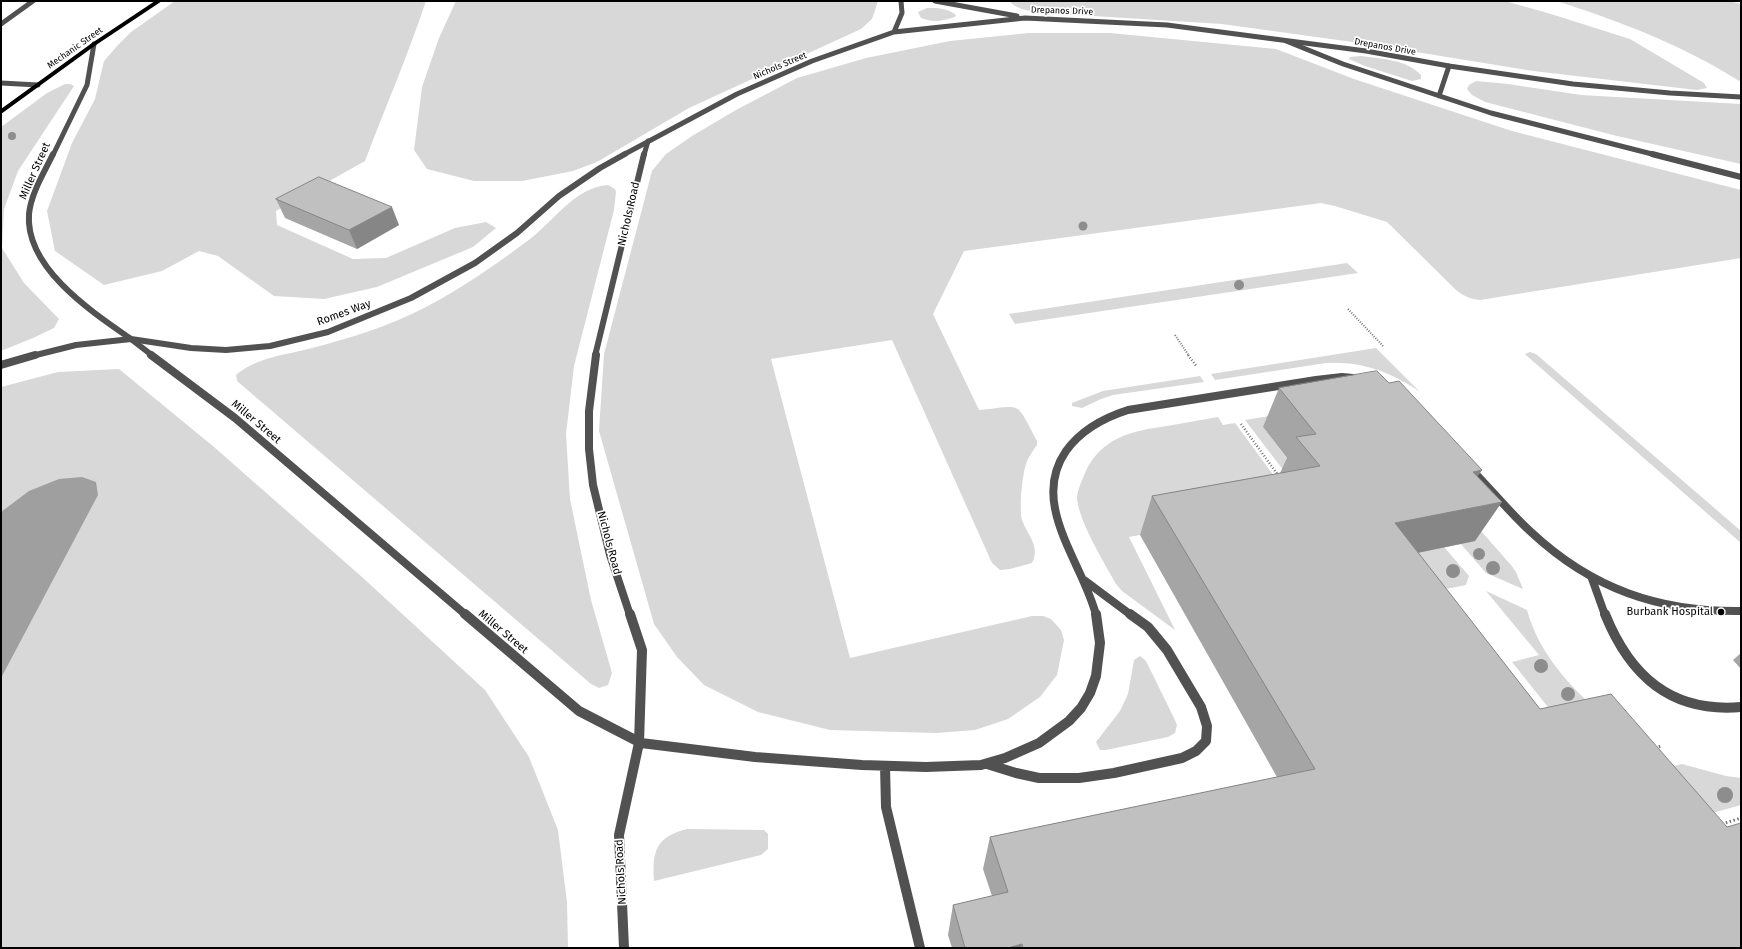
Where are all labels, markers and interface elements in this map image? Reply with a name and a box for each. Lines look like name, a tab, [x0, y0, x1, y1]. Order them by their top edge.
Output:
street label: Drepanos Drive	[1031, 5, 1093, 17]
street label: Mechanic Street	[45, 25, 105, 71]
street label: Drepanos Drive	[1353, 36, 1417, 58]
street label: Nichols Street	[752, 50, 808, 82]
street label: Miller Street	[17, 140, 53, 202]
street label: Nichols Road	[615, 181, 643, 247]
street label: Romes Way	[315, 297, 373, 329]
street label: Miller Street	[228, 397, 284, 447]
street label: Nichols Road	[594, 510, 624, 576]
place label: Burbank Hospital	[1627, 605, 1713, 619]
street label: Miller Street	[475, 607, 531, 657]
marker: Burbank Hospital	[1716, 607, 1726, 617]
street label: Nichols Road	[613, 839, 629, 905]

